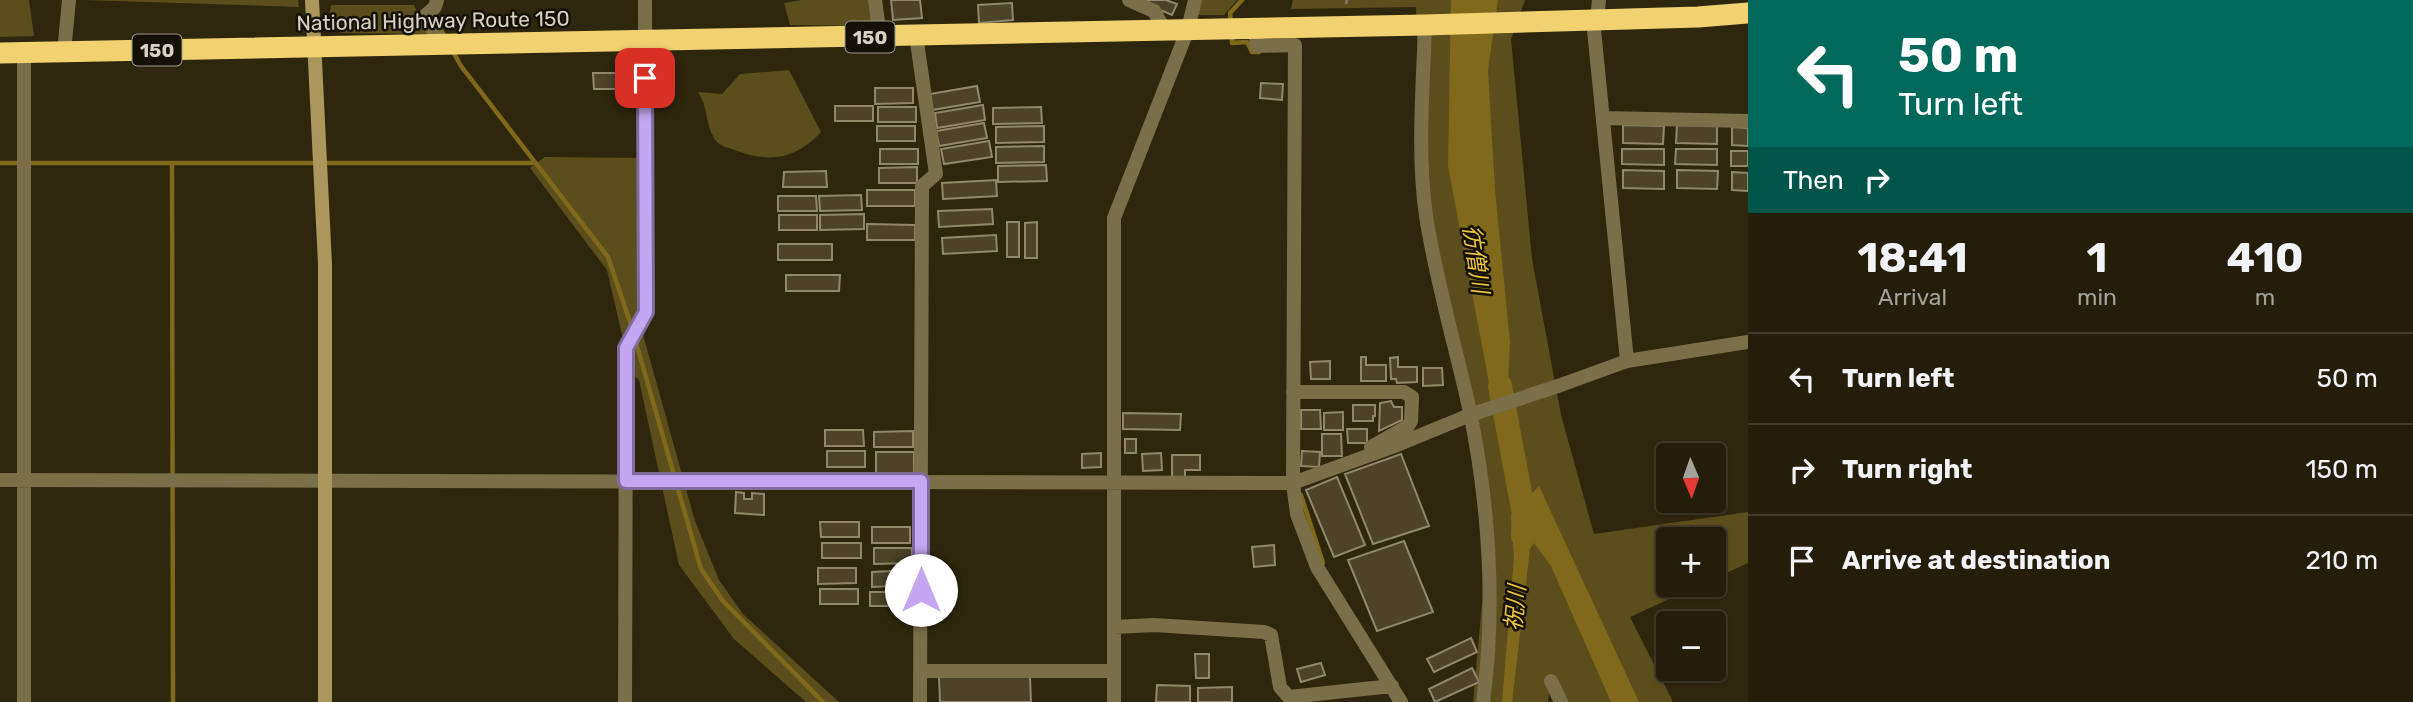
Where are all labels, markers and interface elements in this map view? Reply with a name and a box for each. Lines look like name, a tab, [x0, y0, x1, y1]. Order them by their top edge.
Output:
street label: National Highway Route 150	[296, 6, 570, 35]
road number: 150	[846, 22, 894, 52]
text: 50 m	[1898, 26, 2018, 84]
icon: left	[1783, 28, 1874, 119]
road number: 150	[132, 34, 182, 66]
pin	[615, 48, 675, 108]
icon: arrive	[626, 59, 664, 97]
text: Turn left	[1898, 85, 2023, 123]
icon: right	[1858, 161, 1896, 199]
text: Then	[1783, 165, 1844, 196]
water label: 彷僧川	[1457, 223, 1495, 298]
text: 18:41	[1857, 233, 1968, 283]
text: 1	[2087, 233, 2107, 283]
text: 410	[2226, 233, 2304, 283]
text: Arrival	[1878, 283, 1947, 311]
text: min	[2077, 283, 2117, 311]
text: m	[2255, 283, 2275, 311]
icon: left	[1783, 360, 1821, 398]
text: Turn left	[1842, 363, 1954, 394]
text: 50 m	[2317, 363, 2378, 394]
north arrow	[1656, 443, 1726, 513]
map controls	[1656, 443, 1726, 681]
icon: right	[1783, 451, 1821, 489]
text: Turn right	[1842, 454, 1972, 485]
text: 150 m	[2305, 454, 2378, 485]
button: +	[1656, 527, 1726, 597]
icon: arrive	[1783, 542, 1821, 580]
text: Arrive at destination	[1842, 545, 2110, 576]
text: 210 m	[2306, 545, 2378, 576]
position arrow	[884, 553, 958, 627]
water label: 祝川	[1499, 581, 1531, 632]
button: −	[1656, 611, 1726, 681]

